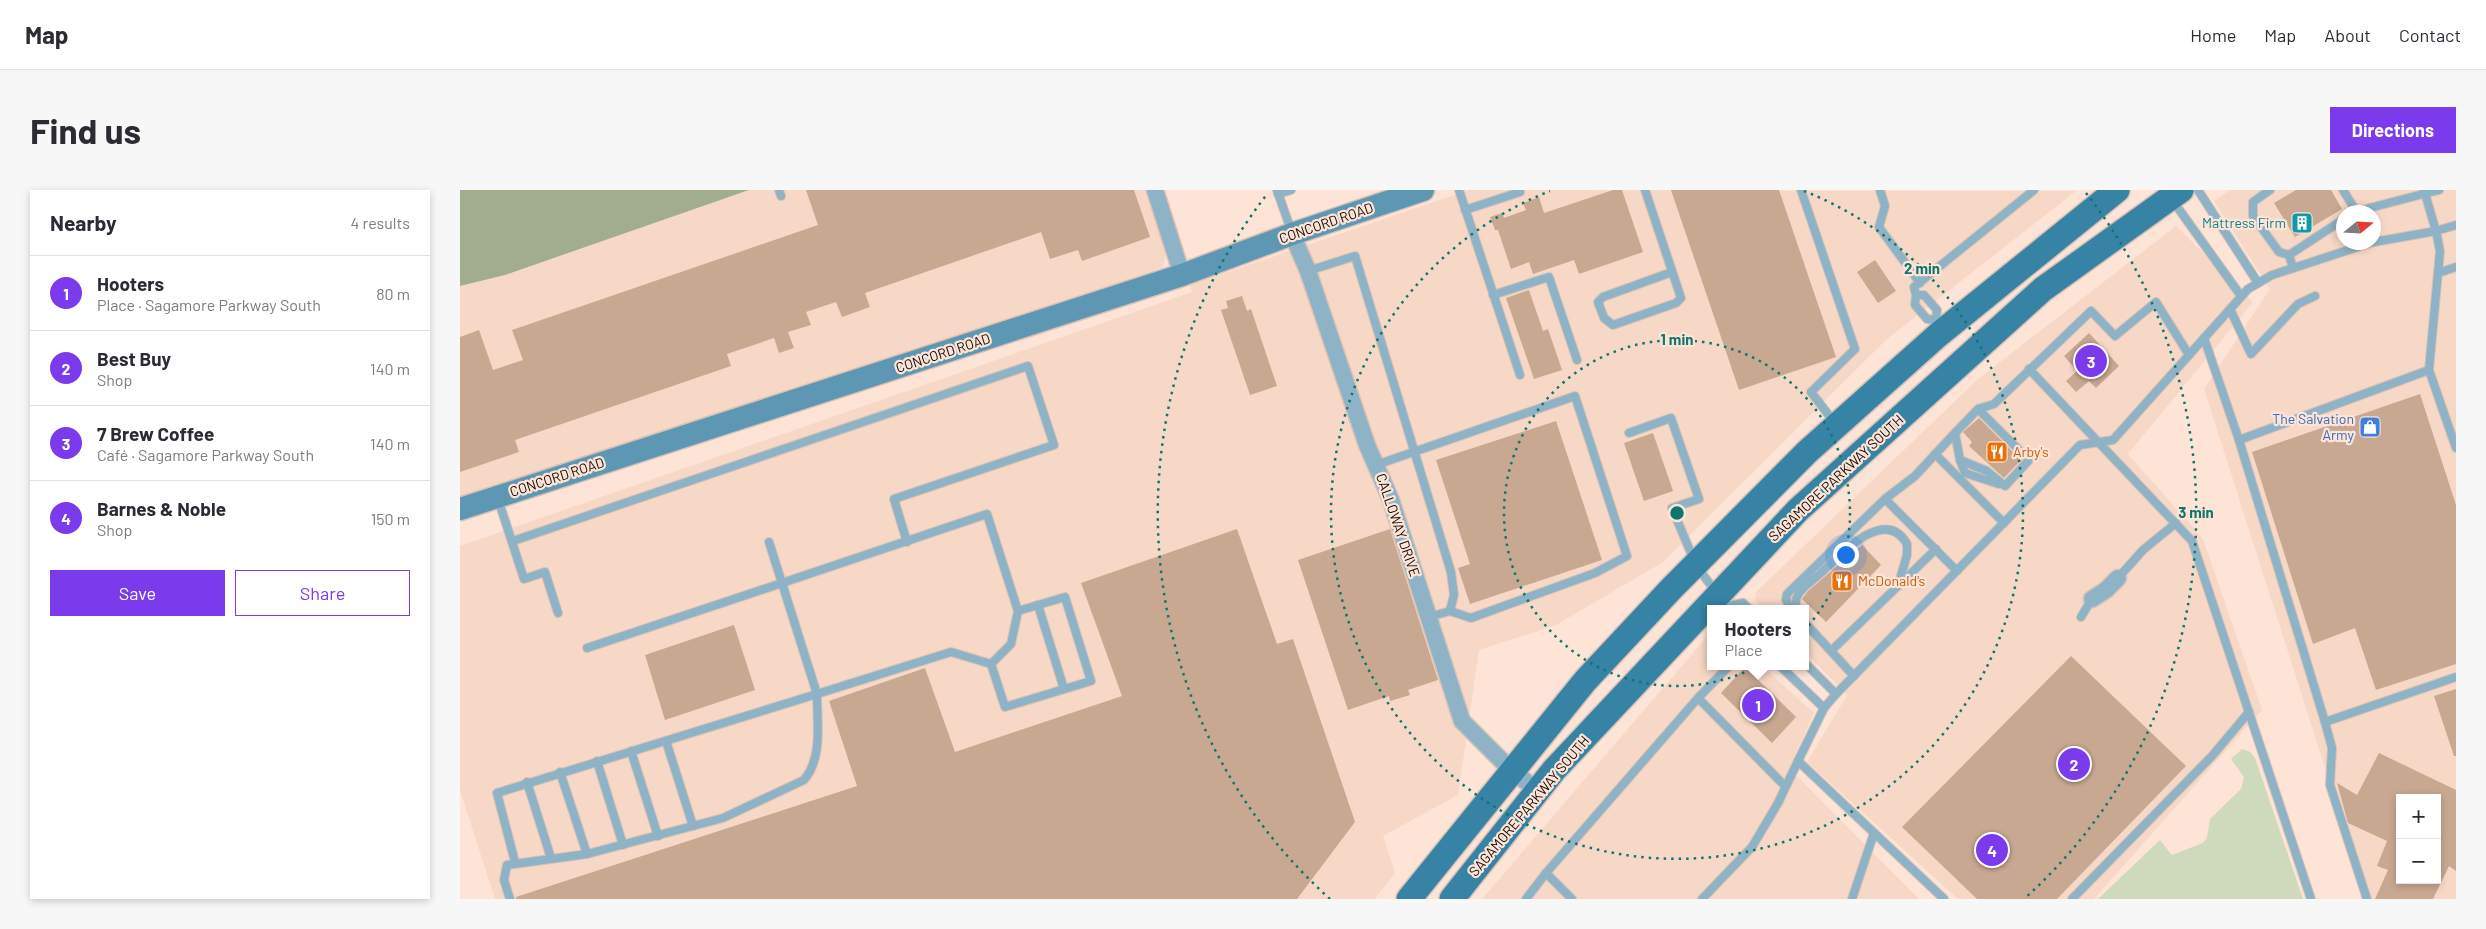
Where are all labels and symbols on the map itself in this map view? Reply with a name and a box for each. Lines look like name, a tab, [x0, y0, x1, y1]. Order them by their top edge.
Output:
street label: CONCORD ROAD	[1277, 198, 1375, 247]
north arrow	[2336, 205, 2381, 250]
building icon: Mattress Firm	[2290, 211, 2314, 235]
place label: Mattress Firm	[2202, 214, 2286, 231]
text: 2 min	[1904, 259, 1940, 277]
street label: CONCORD ROAD	[893, 329, 992, 376]
text: 1 min	[1661, 330, 1693, 348]
pin: 3	[2075, 342, 2107, 380]
place label: The Salvation Army	[2272, 410, 2355, 443]
street label: SAGAMORE PARKWAY SOUTH	[1765, 411, 1907, 545]
shop icon: The Salvation Army	[2358, 415, 2382, 439]
restaurant icon: Arby's	[1985, 440, 2009, 464]
place label: Arby's	[2013, 443, 2049, 460]
street label: CONCORD ROAD	[507, 453, 606, 500]
street label: CALLOWAY DRIVE	[1373, 471, 1424, 579]
text: 3 min	[2178, 503, 2214, 521]
centre of rings	[1668, 504, 1686, 522]
your location	[1833, 542, 1859, 568]
restaurant icon: McDonald's	[1830, 569, 1854, 593]
place label: McDonald's	[1858, 572, 1926, 589]
pin: 1	[1742, 686, 1774, 724]
street label: SAGAMORE PARKWAY SOUTH	[1465, 732, 1592, 879]
pin: 2	[2058, 745, 2090, 783]
pin: 4	[1976, 831, 2008, 869]

